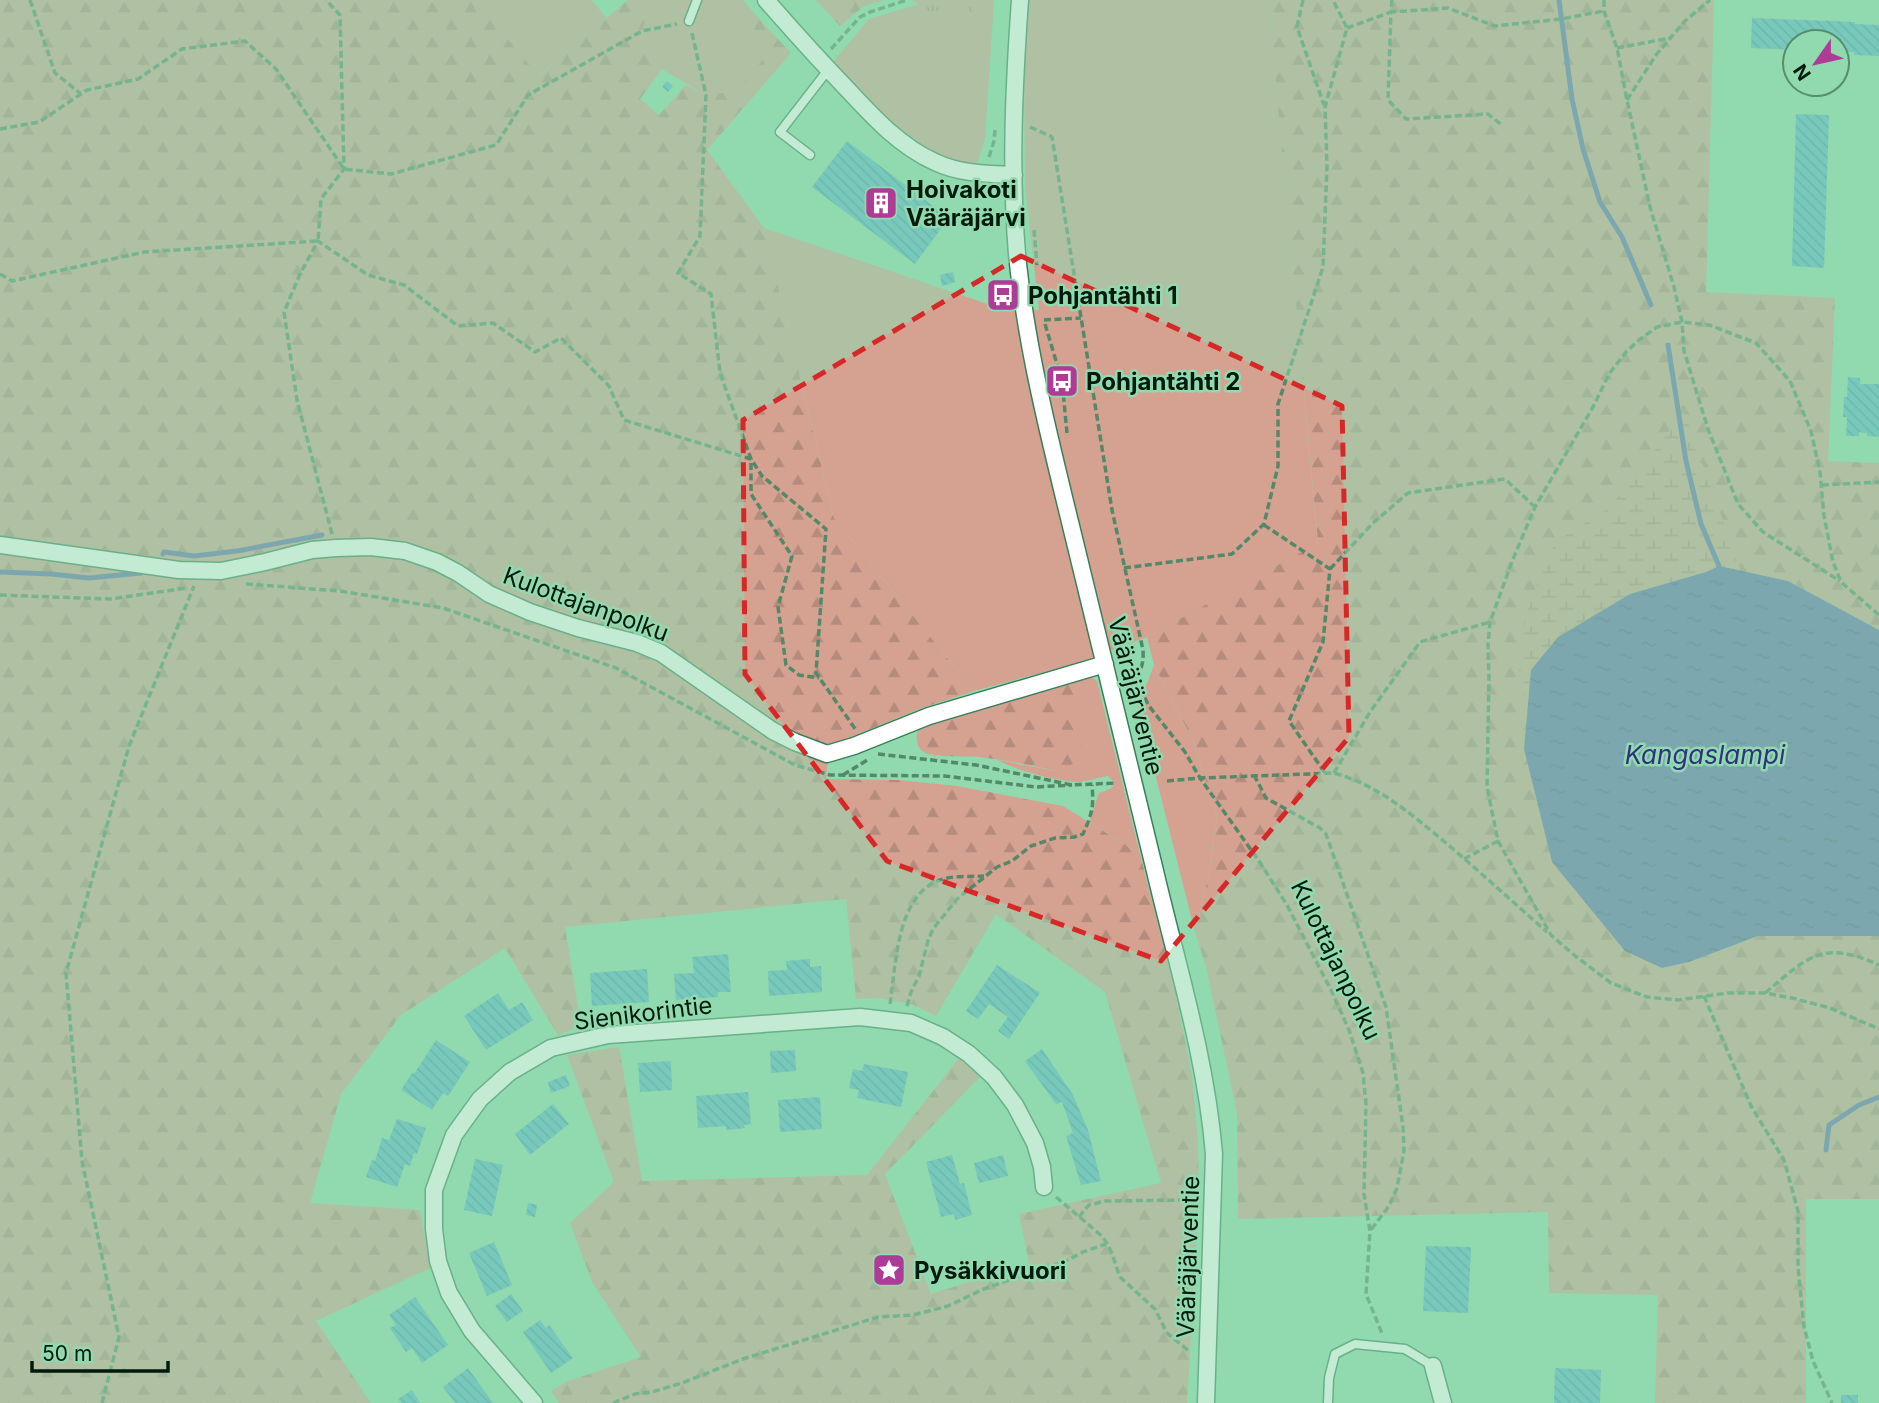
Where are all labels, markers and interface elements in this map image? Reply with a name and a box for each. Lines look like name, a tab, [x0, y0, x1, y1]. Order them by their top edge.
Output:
north arrow	[1781, 28, 1851, 98]
text: N	[1789, 60, 1816, 85]
place label: Hoivakoti Vääräjärvi	[906, 175, 1026, 232]
building icon: Hoivakoti Vääräjärvi	[862, 184, 900, 222]
bus stop icon: Pohjantähti 1	[984, 276, 1022, 314]
place label: Pohjantähti 1	[1028, 281, 1178, 310]
bus stop icon: Pohjantähti 2	[1043, 362, 1081, 400]
place label: Pohjantähti 2	[1086, 367, 1240, 396]
street label: Kulottajanpolku	[499, 561, 673, 647]
street label: Vääräjärventie	[1102, 614, 1170, 778]
water label: Kangaslampi	[1625, 739, 1786, 770]
street label: Kulottajanpolku	[1285, 875, 1387, 1045]
street label: Sienikorintie	[572, 990, 714, 1036]
street label: Vääräjärventie	[1171, 1175, 1205, 1339]
place icon: Pysäkkivuori	[870, 1251, 908, 1289]
place label: Pysäkkivuori	[914, 1256, 1066, 1285]
scale bar	[32, 1330, 168, 1374]
text: 50 m	[42, 1341, 92, 1366]

